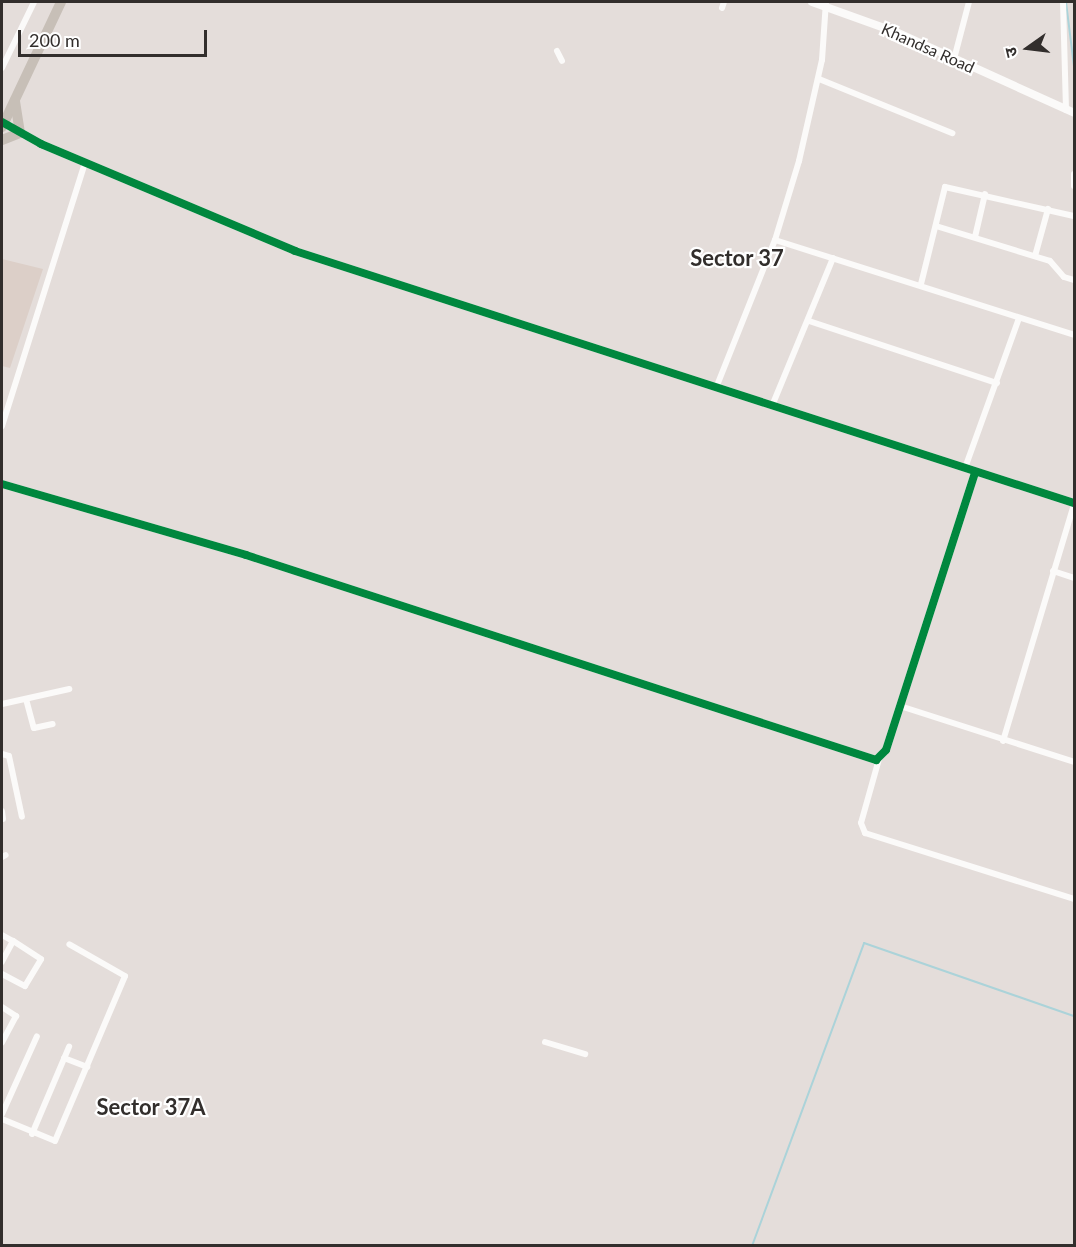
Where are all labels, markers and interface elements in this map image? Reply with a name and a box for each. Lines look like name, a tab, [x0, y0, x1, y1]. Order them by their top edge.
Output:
scale bar	[21, 18, 210, 56]
north arrow	[998, 18, 1058, 78]
street label: Khandsa Road	[878, 19, 978, 77]
text: 200 m	[29, 29, 80, 51]
text: उ	[1000, 46, 1020, 59]
district label: Sector 37	[690, 245, 784, 271]
district label: Sector 37A	[96, 1094, 206, 1120]

